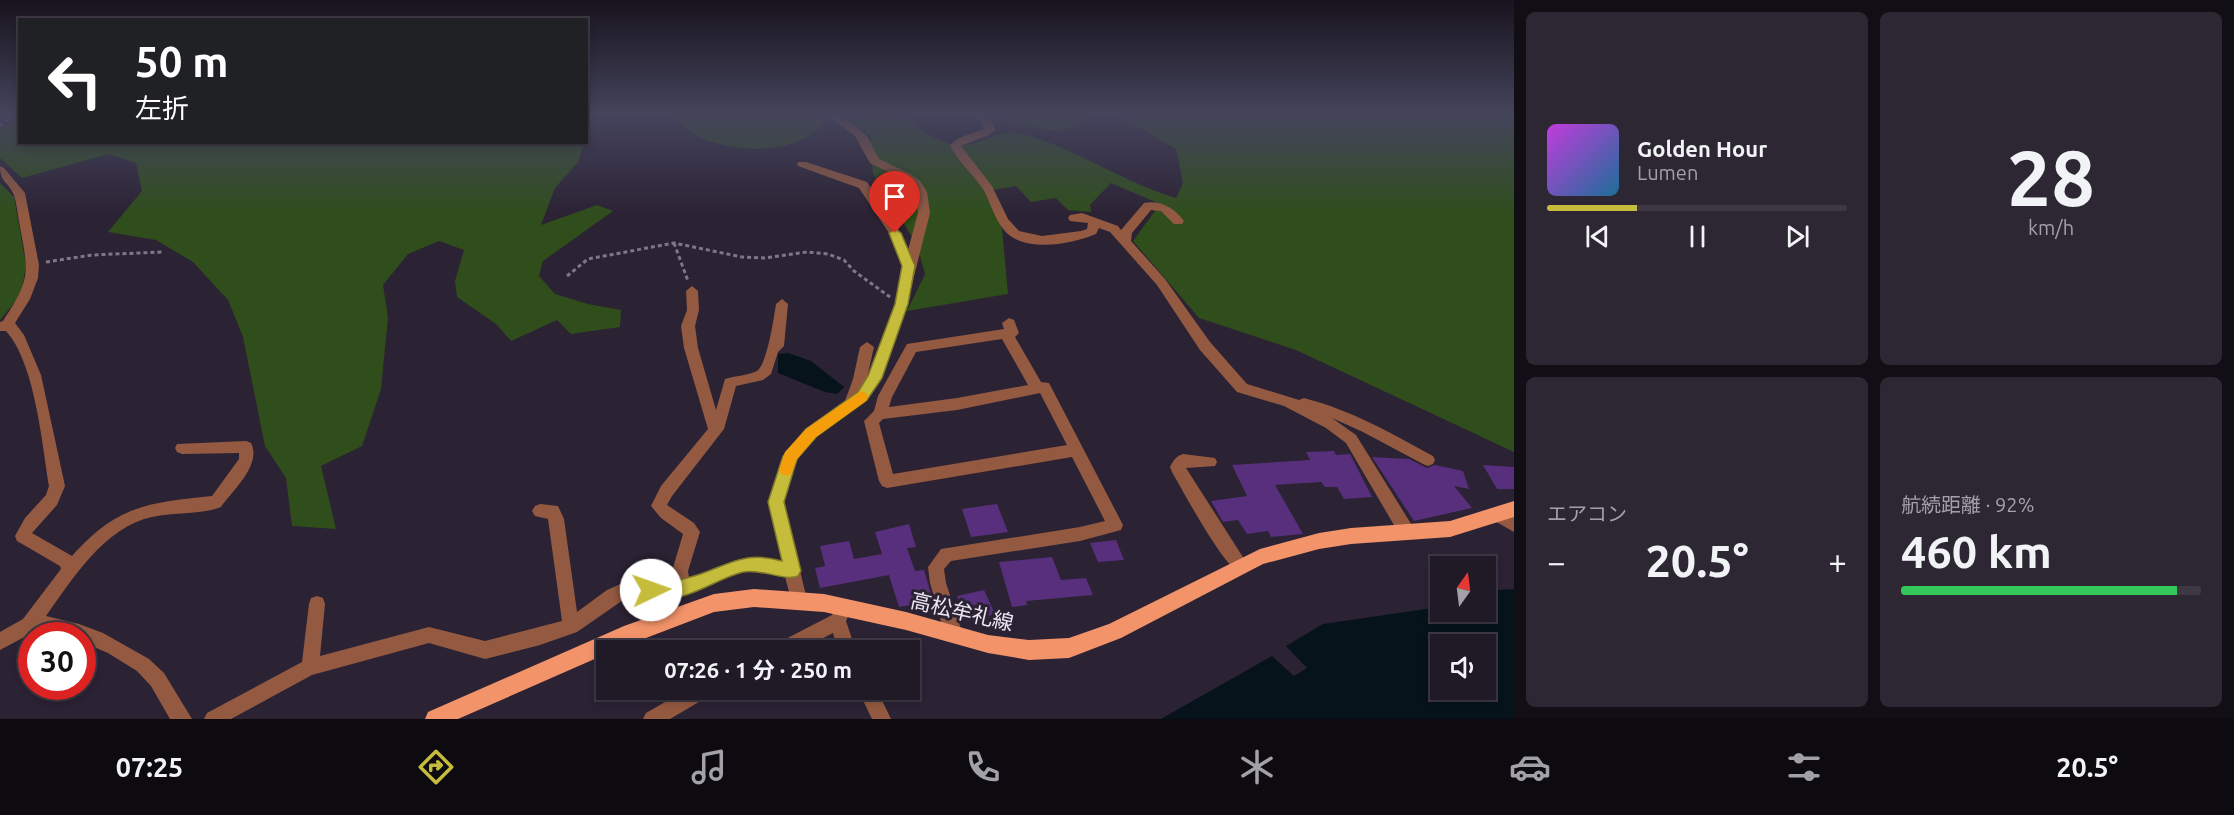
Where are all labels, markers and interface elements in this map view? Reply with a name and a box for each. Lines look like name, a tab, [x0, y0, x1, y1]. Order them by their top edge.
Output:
text: 50 m	[135, 38, 229, 85]
icon: left	[36, 42, 114, 120]
text: 左折	[135, 93, 189, 123]
text: 28	[2007, 133, 2095, 221]
text: Golden Hour	[1637, 136, 1767, 161]
text: Lumen	[1637, 161, 1698, 184]
pin	[869, 171, 920, 233]
icon: arrive	[878, 180, 911, 213]
text: km/h	[2028, 216, 2074, 239]
icon: previous	[1581, 220, 1614, 253]
icon: pause	[1681, 220, 1714, 253]
icon: next	[1781, 220, 1814, 253]
text: 航続距離 · 92%	[1901, 493, 2034, 516]
text: エアコン	[1547, 502, 1627, 525]
text: 460 km	[1901, 526, 2052, 577]
text: 20.5°	[1645, 535, 1749, 586]
text: −	[1547, 543, 1566, 580]
text: +	[1828, 543, 1847, 580]
north arrow	[1430, 556, 1496, 622]
map controls	[1430, 556, 1496, 700]
position arrow	[619, 558, 683, 622]
street label: 高松牟礼線	[908, 588, 1016, 635]
speed limit sign: 30	[18, 622, 96, 700]
button: sound	[1430, 634, 1496, 700]
text: 07:26 · 1 分 · 250 m	[664, 657, 852, 682]
icon: directions	[415, 746, 457, 788]
icon: music	[688, 746, 730, 788]
icon: phone	[962, 746, 1004, 788]
icon: climate	[1236, 746, 1278, 788]
icon: car	[1509, 746, 1551, 788]
icon: filters	[1783, 746, 1825, 788]
text: 07:25	[116, 752, 183, 782]
text: 20.5°	[2056, 752, 2118, 782]

